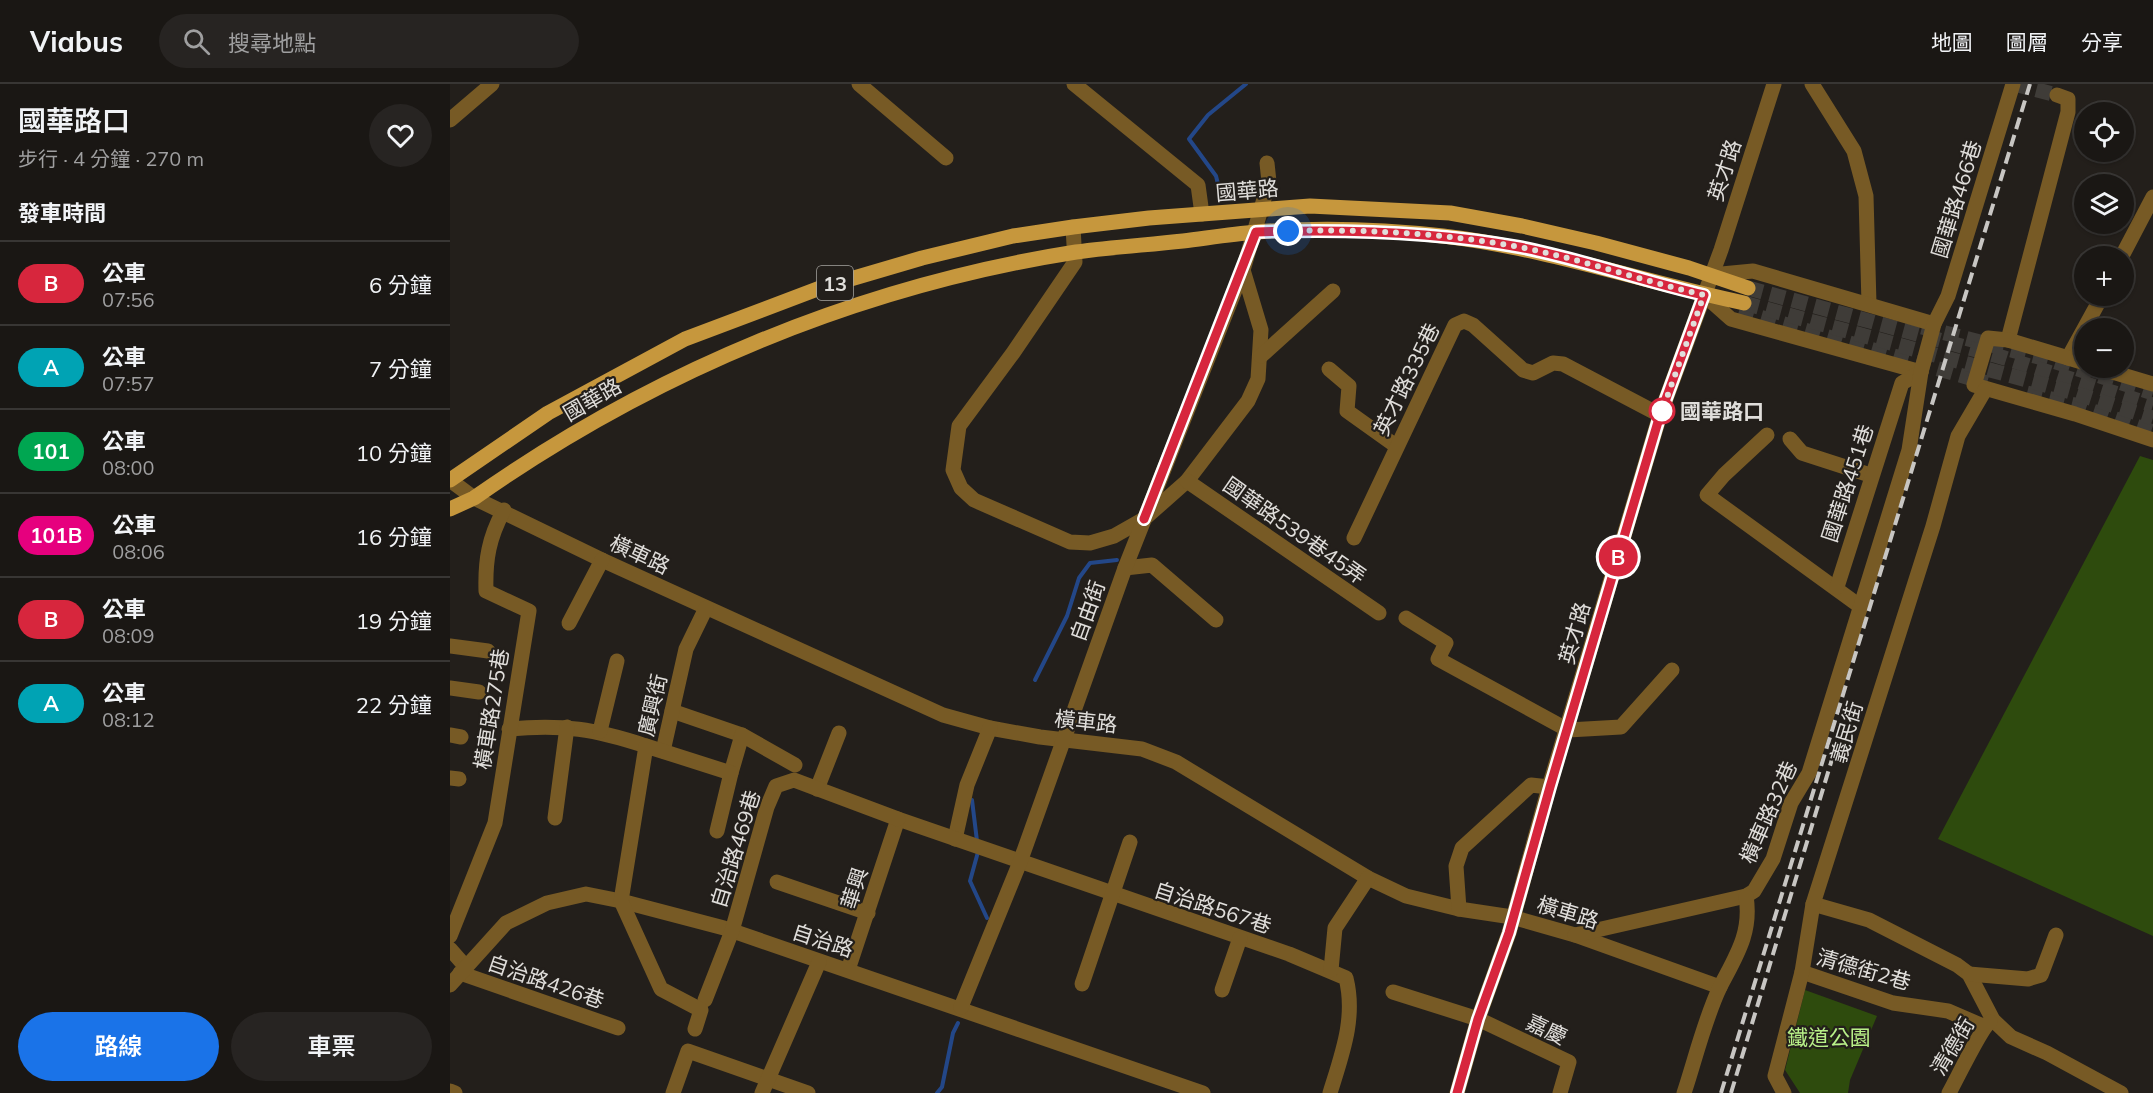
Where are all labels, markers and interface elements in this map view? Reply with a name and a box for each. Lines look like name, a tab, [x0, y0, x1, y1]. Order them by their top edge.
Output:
search box	[159, 14, 579, 68]
text: Viabus	[30, 24, 123, 59]
icon: search	[180, 25, 213, 58]
text: 搜尋地點	[228, 29, 316, 57]
text: 地圖	[1931, 29, 1973, 55]
text: 圖層	[2006, 29, 2048, 55]
text: 分享	[2081, 29, 2123, 55]
map controls	[2074, 102, 2134, 378]
button: locate	[2074, 102, 2134, 162]
text: 國華路口	[18, 103, 130, 138]
button: heart	[369, 104, 432, 167]
street label: 英才路	[1702, 136, 1746, 204]
street label: 國華路466巷	[1926, 137, 1986, 261]
text: 步行 · 4 分鐘 · 270 m	[18, 146, 204, 171]
street label: 國華路	[1214, 174, 1280, 206]
button: layers	[2074, 174, 2134, 234]
text: 發車時間	[18, 199, 106, 227]
your location	[1273, 216, 1303, 246]
button: +	[2074, 246, 2134, 306]
text: 公車	[102, 259, 146, 287]
road number: 13	[817, 266, 853, 300]
text: B	[44, 270, 58, 296]
text: 6 分鐘	[369, 271, 432, 299]
text: 07:56	[102, 287, 155, 312]
button: −	[2074, 318, 2134, 378]
street label: 英才路335巷	[1368, 319, 1444, 439]
text: 公車	[102, 343, 146, 371]
text: A	[43, 354, 59, 380]
text: 7 分鐘	[369, 355, 432, 383]
text: 07:57	[102, 371, 155, 396]
street label: 國華路	[558, 372, 626, 426]
marker: 國華路口	[1649, 398, 1675, 424]
place label: 國華路口	[1680, 398, 1764, 424]
street label: 國華路451巷	[1816, 421, 1878, 545]
text: 公車	[102, 427, 146, 455]
text: 101	[32, 438, 70, 464]
text: 10 分鐘	[356, 439, 432, 467]
text: 08:00	[102, 455, 155, 480]
street label: 國華路539巷45弄	[1219, 471, 1371, 589]
text: 公車	[112, 511, 156, 539]
text: 101B	[30, 522, 82, 548]
text: 16 分鐘	[356, 523, 432, 551]
street label: 橫車路	[606, 529, 674, 579]
line badge: B	[1598, 538, 1638, 576]
text: 08:06	[112, 539, 165, 564]
text: B	[1611, 544, 1625, 570]
street label: 自由街	[1064, 577, 1110, 645]
text: 公車	[102, 595, 146, 623]
street label: 英才路	[1553, 599, 1595, 667]
text: B	[44, 606, 58, 632]
text: 19 分鐘	[356, 607, 432, 635]
text: 08:09	[102, 623, 155, 648]
street label: 橫車路275巷	[469, 647, 513, 771]
street label: 廣興街	[632, 671, 672, 739]
text: 公車	[102, 679, 146, 707]
text: A	[43, 690, 59, 716]
text: 22 分鐘	[356, 691, 432, 719]
street label: 義民街	[1824, 698, 1868, 766]
street label: 橫車路	[1053, 705, 1119, 737]
text: 08:12	[102, 707, 155, 732]
street label: 橫車路32巷	[1734, 757, 1802, 867]
street label: 自治路469巷	[705, 787, 765, 911]
street label: 華興	[835, 864, 873, 912]
street label: 自治路567巷	[1151, 876, 1275, 938]
street label: 橫車路	[1534, 890, 1602, 934]
street label: 自治路	[789, 918, 857, 962]
street label: 清德街2巷	[1814, 943, 1914, 995]
street label: 自治路426巷	[484, 949, 608, 1013]
street label: 嘉慶	[1522, 1008, 1572, 1050]
button: 路線	[18, 1012, 219, 1081]
button: 車票	[231, 1012, 432, 1081]
street label: 清德街	[1925, 1012, 1979, 1080]
park label: 鐵道公園	[1787, 1024, 1871, 1050]

